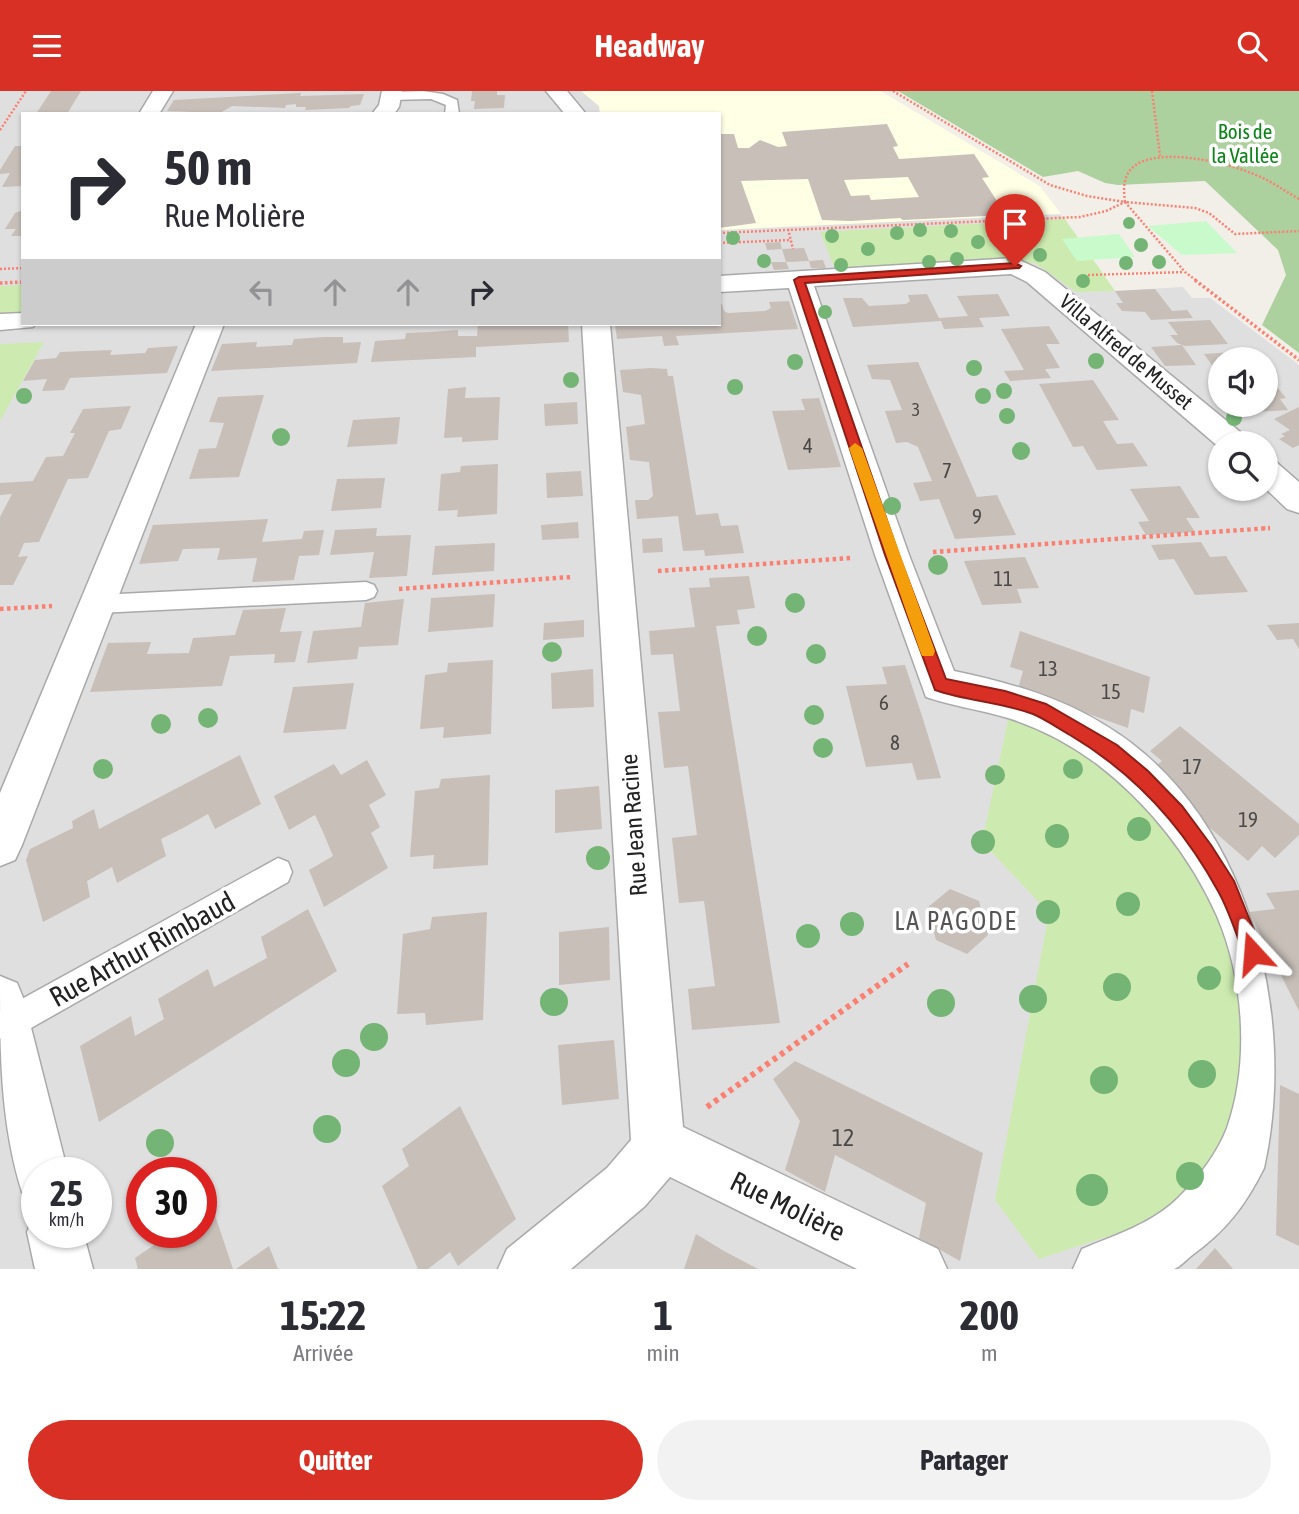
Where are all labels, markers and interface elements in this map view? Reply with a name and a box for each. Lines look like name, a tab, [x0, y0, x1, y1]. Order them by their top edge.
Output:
icon: menu	[28, 27, 66, 65]
text: Headway	[594, 27, 705, 64]
icon: search	[1233, 27, 1271, 65]
park label: Bois de la Vallée	[1211, 119, 1279, 167]
text: 50 m	[164, 139, 252, 195]
icon: right	[49, 140, 140, 231]
pin	[985, 194, 1045, 266]
text: Rue Molière	[164, 197, 305, 234]
icon: arrive	[996, 205, 1034, 243]
icon: left	[243, 273, 281, 311]
icon: ahead	[316, 273, 354, 311]
icon: ahead	[389, 273, 427, 311]
icon: right	[462, 273, 500, 311]
street label: Villa Alfred de Musset	[1055, 289, 1198, 414]
map controls	[1208, 347, 1278, 501]
button: sound	[1208, 347, 1278, 417]
house number: 3	[912, 399, 920, 420]
button: search	[1208, 431, 1278, 501]
house number: 4	[803, 433, 813, 457]
house number: 7	[942, 458, 952, 482]
house number: 9	[972, 504, 982, 528]
house number: 11	[993, 566, 1013, 590]
house number: 13	[1038, 656, 1058, 680]
house number: 15	[1101, 679, 1121, 703]
house number: 6	[879, 690, 889, 714]
house number: 8	[890, 730, 900, 754]
street label: Rue Jean Racine	[615, 753, 652, 897]
house number: 17	[1182, 754, 1202, 778]
house number: 19	[1238, 807, 1258, 831]
street label: Rue Arthur Rimbaud	[44, 885, 240, 1013]
district label: LA PAGODE	[894, 906, 1018, 936]
position arrow	[1216, 916, 1290, 990]
house number: 12	[832, 1124, 854, 1151]
speed limit sign: 30	[126, 1157, 217, 1248]
street label: Rue Molière	[725, 1165, 851, 1247]
text: 25	[50, 1173, 83, 1213]
text: km/h	[49, 1209, 84, 1230]
text: 15:22	[280, 1291, 367, 1339]
text: 1	[653, 1291, 673, 1339]
text: 200	[960, 1291, 1019, 1339]
text: Arrivée	[293, 1340, 353, 1366]
text: min	[647, 1340, 680, 1366]
text: m	[981, 1340, 998, 1366]
button: Quitter	[28, 1420, 643, 1500]
button: Partager	[657, 1420, 1271, 1500]

